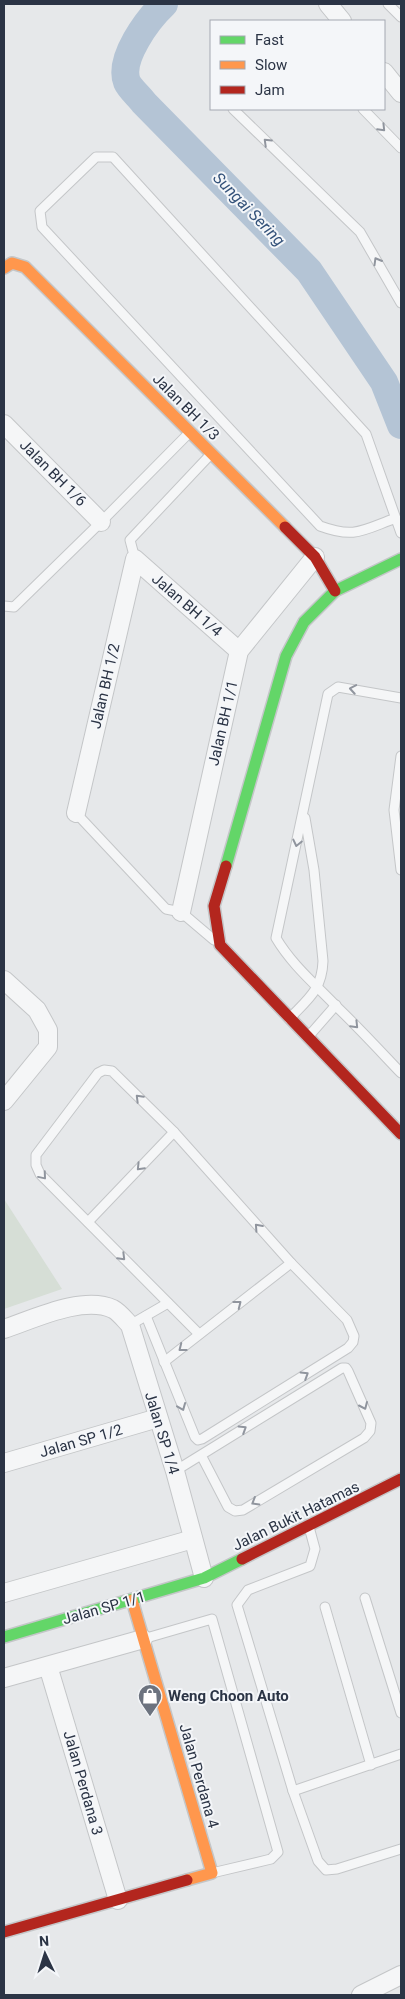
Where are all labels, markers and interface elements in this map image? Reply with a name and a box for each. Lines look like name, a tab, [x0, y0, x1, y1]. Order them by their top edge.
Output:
legend	[210, 20, 385, 110]
text: Fast	[255, 31, 284, 49]
text: Slow	[255, 56, 287, 74]
text: Jam	[255, 81, 285, 99]
one-way arrow	[376, 123, 385, 132]
one-way arrow	[264, 139, 273, 148]
water label: Sungai Sering	[209, 168, 289, 250]
one-way arrow	[373, 257, 383, 266]
street label: Jalan BH 1/3	[149, 370, 223, 444]
street label: Jalan BH 1/6	[16, 436, 90, 510]
street label: Jalan BH 1/4	[148, 570, 226, 641]
street label: Jalan BH 1/2	[86, 642, 124, 730]
street label: Jalan BH 1/1	[204, 679, 242, 767]
one-way arrow	[349, 685, 358, 695]
one-way arrow	[292, 839, 303, 847]
one-way arrow	[349, 1019, 358, 1028]
one-way arrow	[136, 1095, 145, 1104]
one-way arrow	[137, 1161, 146, 1170]
one-way arrow	[38, 1170, 46, 1179]
one-way arrow	[255, 1223, 264, 1232]
one-way arrow	[116, 1251, 125, 1260]
one-way arrow	[232, 1302, 241, 1310]
one-way arrow	[178, 1342, 188, 1351]
one-way arrow	[300, 1372, 309, 1381]
street label: Jalan SP 1/4	[141, 1390, 183, 1477]
one-way arrow	[357, 1401, 368, 1410]
one-way arrow	[176, 1402, 187, 1411]
street label: Jalan SP 1/2	[37, 1421, 125, 1461]
one-way arrow	[237, 1426, 246, 1436]
street label: Jalan Bukit Hatamas	[230, 1478, 362, 1554]
one-way arrow	[252, 1496, 261, 1506]
street label: Jalan SP 1/1	[60, 1588, 148, 1628]
shop icon: Weng Choon Auto	[137, 1683, 163, 1717]
place label: Weng Choon Auto	[168, 1687, 289, 1705]
street label: Jalan Perdana 4	[176, 1722, 223, 1831]
street label: Jalan Perdana 3	[60, 1729, 106, 1837]
north arrow	[20, 1929, 70, 1979]
text: N	[39, 1933, 50, 1949]

